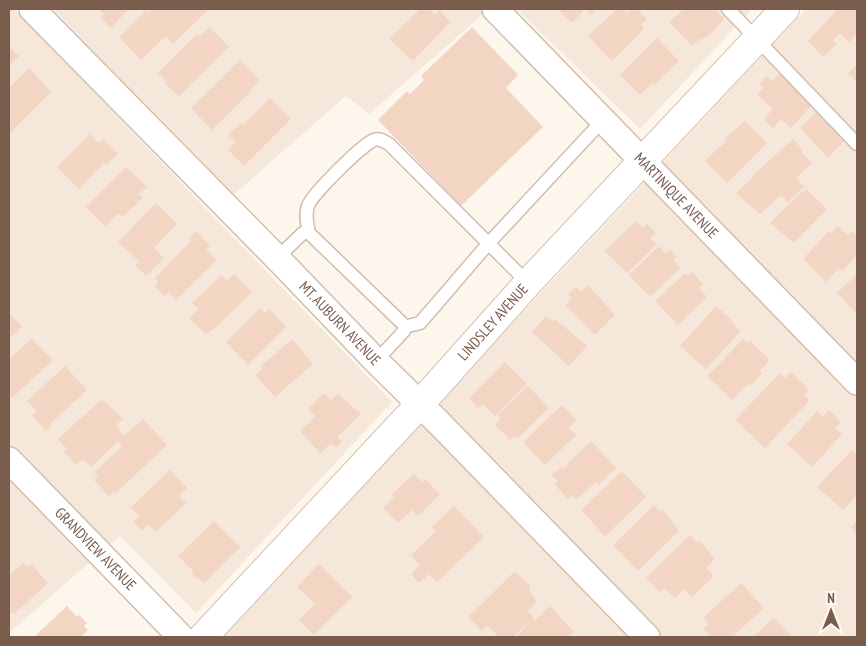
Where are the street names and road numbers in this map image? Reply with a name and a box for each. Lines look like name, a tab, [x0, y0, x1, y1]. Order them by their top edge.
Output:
street label: MARTINIQUE AVENUE	[630, 148, 722, 242]
street label: MT. AUBURN AVENUE	[295, 277, 385, 369]
street label: LINDSLEY AVENUE	[453, 280, 532, 364]
street label: GRANDVIEW AVENUE	[51, 503, 140, 594]

